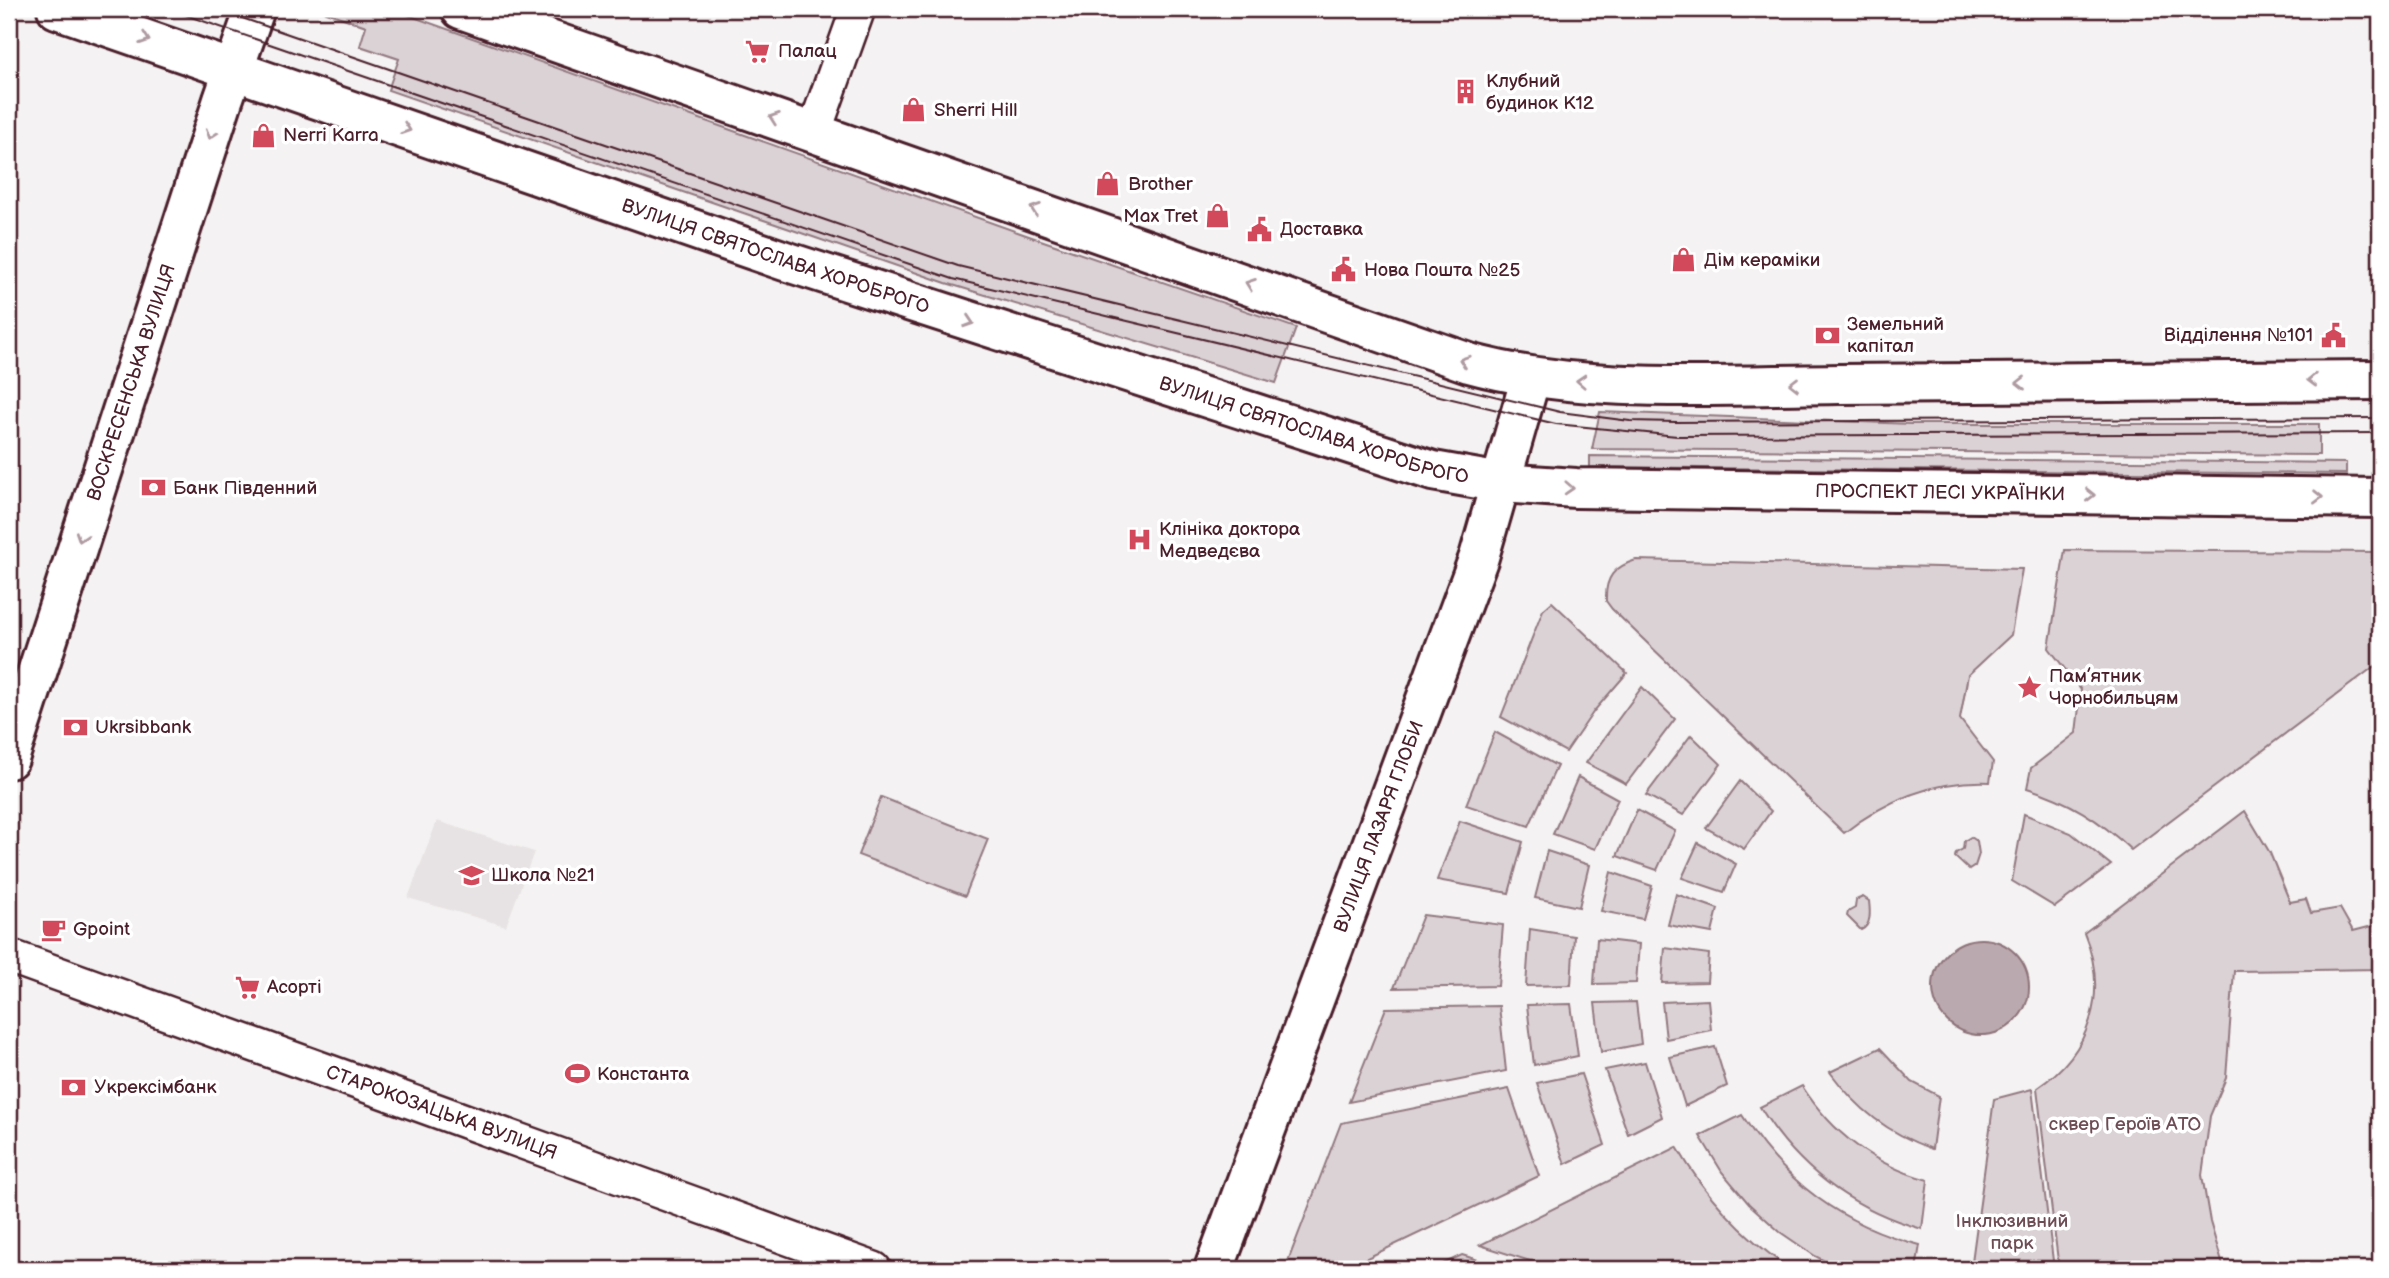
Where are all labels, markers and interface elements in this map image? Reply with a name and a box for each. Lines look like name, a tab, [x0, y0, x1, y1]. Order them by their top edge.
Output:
one-way arrow	[138, 31, 150, 45]
supermarket icon: Палац	[744, 37, 772, 65]
place label: Палац	[778, 40, 837, 63]
place label: Клубний будинок К12	[1486, 70, 1595, 115]
building icon: Клубний будинок К12	[1452, 78, 1480, 106]
shop icon: Sherri Hill	[900, 96, 928, 124]
place label: Sherri Hill	[934, 99, 1017, 122]
one-way arrow	[769, 112, 781, 126]
shop icon: Nerri Karra	[249, 121, 277, 149]
one-way arrow	[400, 121, 412, 135]
place label: Nerri Karra	[283, 124, 379, 147]
one-way arrow	[205, 128, 220, 140]
shop icon: Brother	[1094, 170, 1122, 198]
place label: Brother	[1128, 173, 1194, 196]
street label: ВУЛИЦЯ СВЯТОСЛАВА ХОРОБРОГО	[619, 194, 933, 319]
shop icon: Max Tret	[1204, 202, 1232, 230]
one-way arrow	[1030, 203, 1042, 217]
place label: Max Tret	[1123, 205, 1198, 228]
public building icon: Доставка	[1246, 215, 1274, 243]
place label: Доставка	[1280, 218, 1363, 241]
shop icon: Дім кераміки	[1670, 246, 1698, 274]
place label: Дім кераміки	[1704, 249, 1820, 272]
public building icon: Нова Пошта №25	[1330, 256, 1358, 284]
place label: Нова Пошта №25	[1364, 259, 1521, 282]
street label: ВОСКРЕСЕНСЬКА ВУЛИЦЯ	[82, 261, 180, 504]
one-way arrow	[1245, 279, 1257, 293]
place label: Земельний капітал	[1847, 313, 1944, 358]
one-way arrow	[963, 314, 975, 328]
bank icon: Земельний капітал	[1813, 321, 1841, 349]
public building icon: Відділення №101	[2319, 321, 2347, 349]
place label: Відділення №101	[2164, 324, 2313, 347]
one-way arrow	[1459, 355, 1471, 369]
street label: ВУЛИЦЯ СВЯТОСЛАВА ХОРОБРОГО	[1156, 372, 1471, 489]
one-way arrow	[2306, 372, 2317, 388]
one-way arrow	[1575, 374, 1586, 389]
one-way arrow	[2015, 375, 2026, 391]
one-way arrow	[1788, 376, 1798, 392]
bank icon: Банк Південний	[139, 474, 167, 502]
place label: Банк Південний	[173, 477, 317, 500]
street label: ПРОСПЕКТ ЛЕСІ УКРАЇНКИ	[1815, 479, 2065, 506]
one-way arrow	[1563, 480, 1574, 495]
one-way arrow	[2085, 487, 2096, 503]
one-way arrow	[2313, 489, 2323, 505]
place label: Клініка доктора Медведєва	[1159, 518, 1300, 563]
hospital icon: Клініка доктора Медведєва	[1125, 526, 1153, 554]
one-way arrow	[75, 530, 89, 542]
place label: Пам’ятник Чорнобильцям	[2049, 665, 2178, 710]
place icon: Пам’ятник Чорнобильцям	[2015, 673, 2043, 701]
bank icon: Ukrsibbank	[61, 713, 89, 741]
place label: Ukrsibbank	[95, 716, 192, 739]
street label: ВУЛИЦЯ ЛАЗАРЯ ГЛОБИ	[1329, 718, 1428, 936]
school or university icon: Школа №21	[457, 861, 485, 889]
place label: Школа №21	[491, 864, 595, 887]
cafe icon: Gpoint	[39, 915, 67, 943]
place label: Gpoint	[73, 918, 130, 941]
supermarket icon: Асорті	[233, 973, 261, 1001]
place label: Асорті	[266, 976, 322, 999]
street label: СТАРОКОЗАЦЬКА ВУЛИЦЯ	[323, 1060, 560, 1165]
sports icon: Константа	[563, 1060, 591, 1088]
place label: Константа	[597, 1063, 689, 1086]
bank icon: Укрексімбанк	[60, 1073, 88, 1101]
place label: Укрексімбанк	[94, 1076, 217, 1099]
park label: сквер Героїв АТО	[2049, 1113, 2202, 1136]
park label: Інклюзивний парк	[1956, 1210, 2068, 1255]

